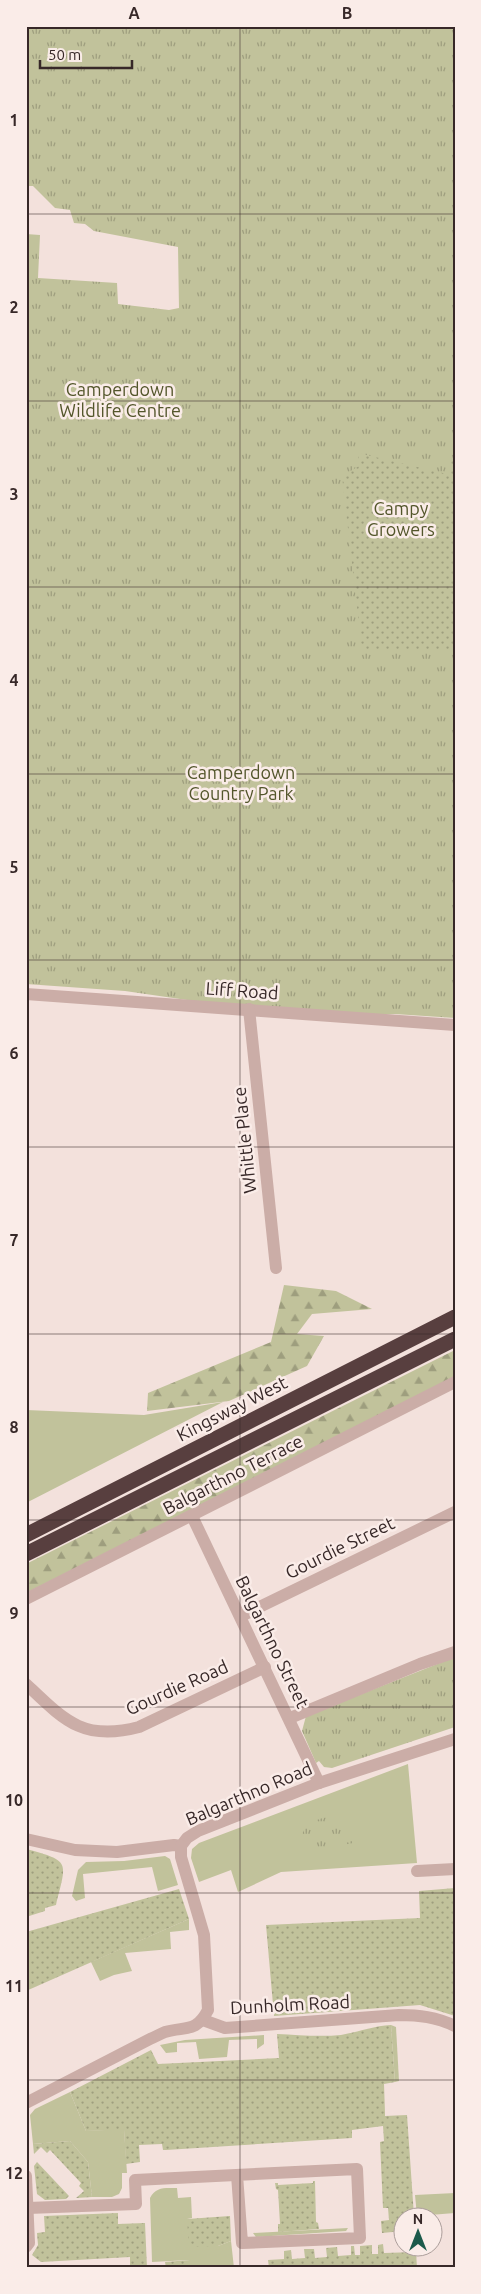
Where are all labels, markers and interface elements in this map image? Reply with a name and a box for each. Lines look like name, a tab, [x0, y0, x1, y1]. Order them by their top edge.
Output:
text: A	[128, 4, 140, 22]
text: B	[342, 4, 352, 22]
scale bar	[40, 38, 132, 70]
text: 50 m	[48, 46, 81, 63]
text: 1	[9, 111, 19, 129]
text: 2	[9, 298, 19, 316]
park label: Camperdown Wildlife Centre	[59, 379, 181, 420]
text: 3	[9, 485, 19, 503]
park label: Campy Growers	[367, 498, 435, 539]
text: 4	[9, 671, 19, 689]
park label: Camperdown Country Park	[187, 762, 295, 803]
text: 5	[9, 858, 19, 876]
street label: Liff Road	[205, 977, 279, 1003]
text: 6	[9, 1044, 19, 1062]
street label: Whittle Place	[228, 1086, 260, 1194]
text: 7	[9, 1231, 19, 1249]
street label: Kingsway West	[173, 1372, 290, 1445]
text: 8	[9, 1418, 19, 1436]
street label: Balgarthno Terrace	[159, 1430, 306, 1518]
street label: Gourdie Street	[282, 1512, 397, 1582]
street label: Balgarthno Street	[232, 1572, 314, 1711]
text: 9	[9, 1604, 19, 1622]
street label: Gourdie Road	[122, 1656, 231, 1719]
street label: Balgarthno Road	[182, 1757, 315, 1829]
text: 10	[5, 1791, 23, 1809]
text: 11	[5, 1977, 23, 1995]
street label: Dunholm Road	[230, 1991, 350, 2017]
text: 12	[5, 2164, 23, 2182]
north arrow	[394, 2206, 444, 2256]
text: N	[413, 2211, 423, 2227]

